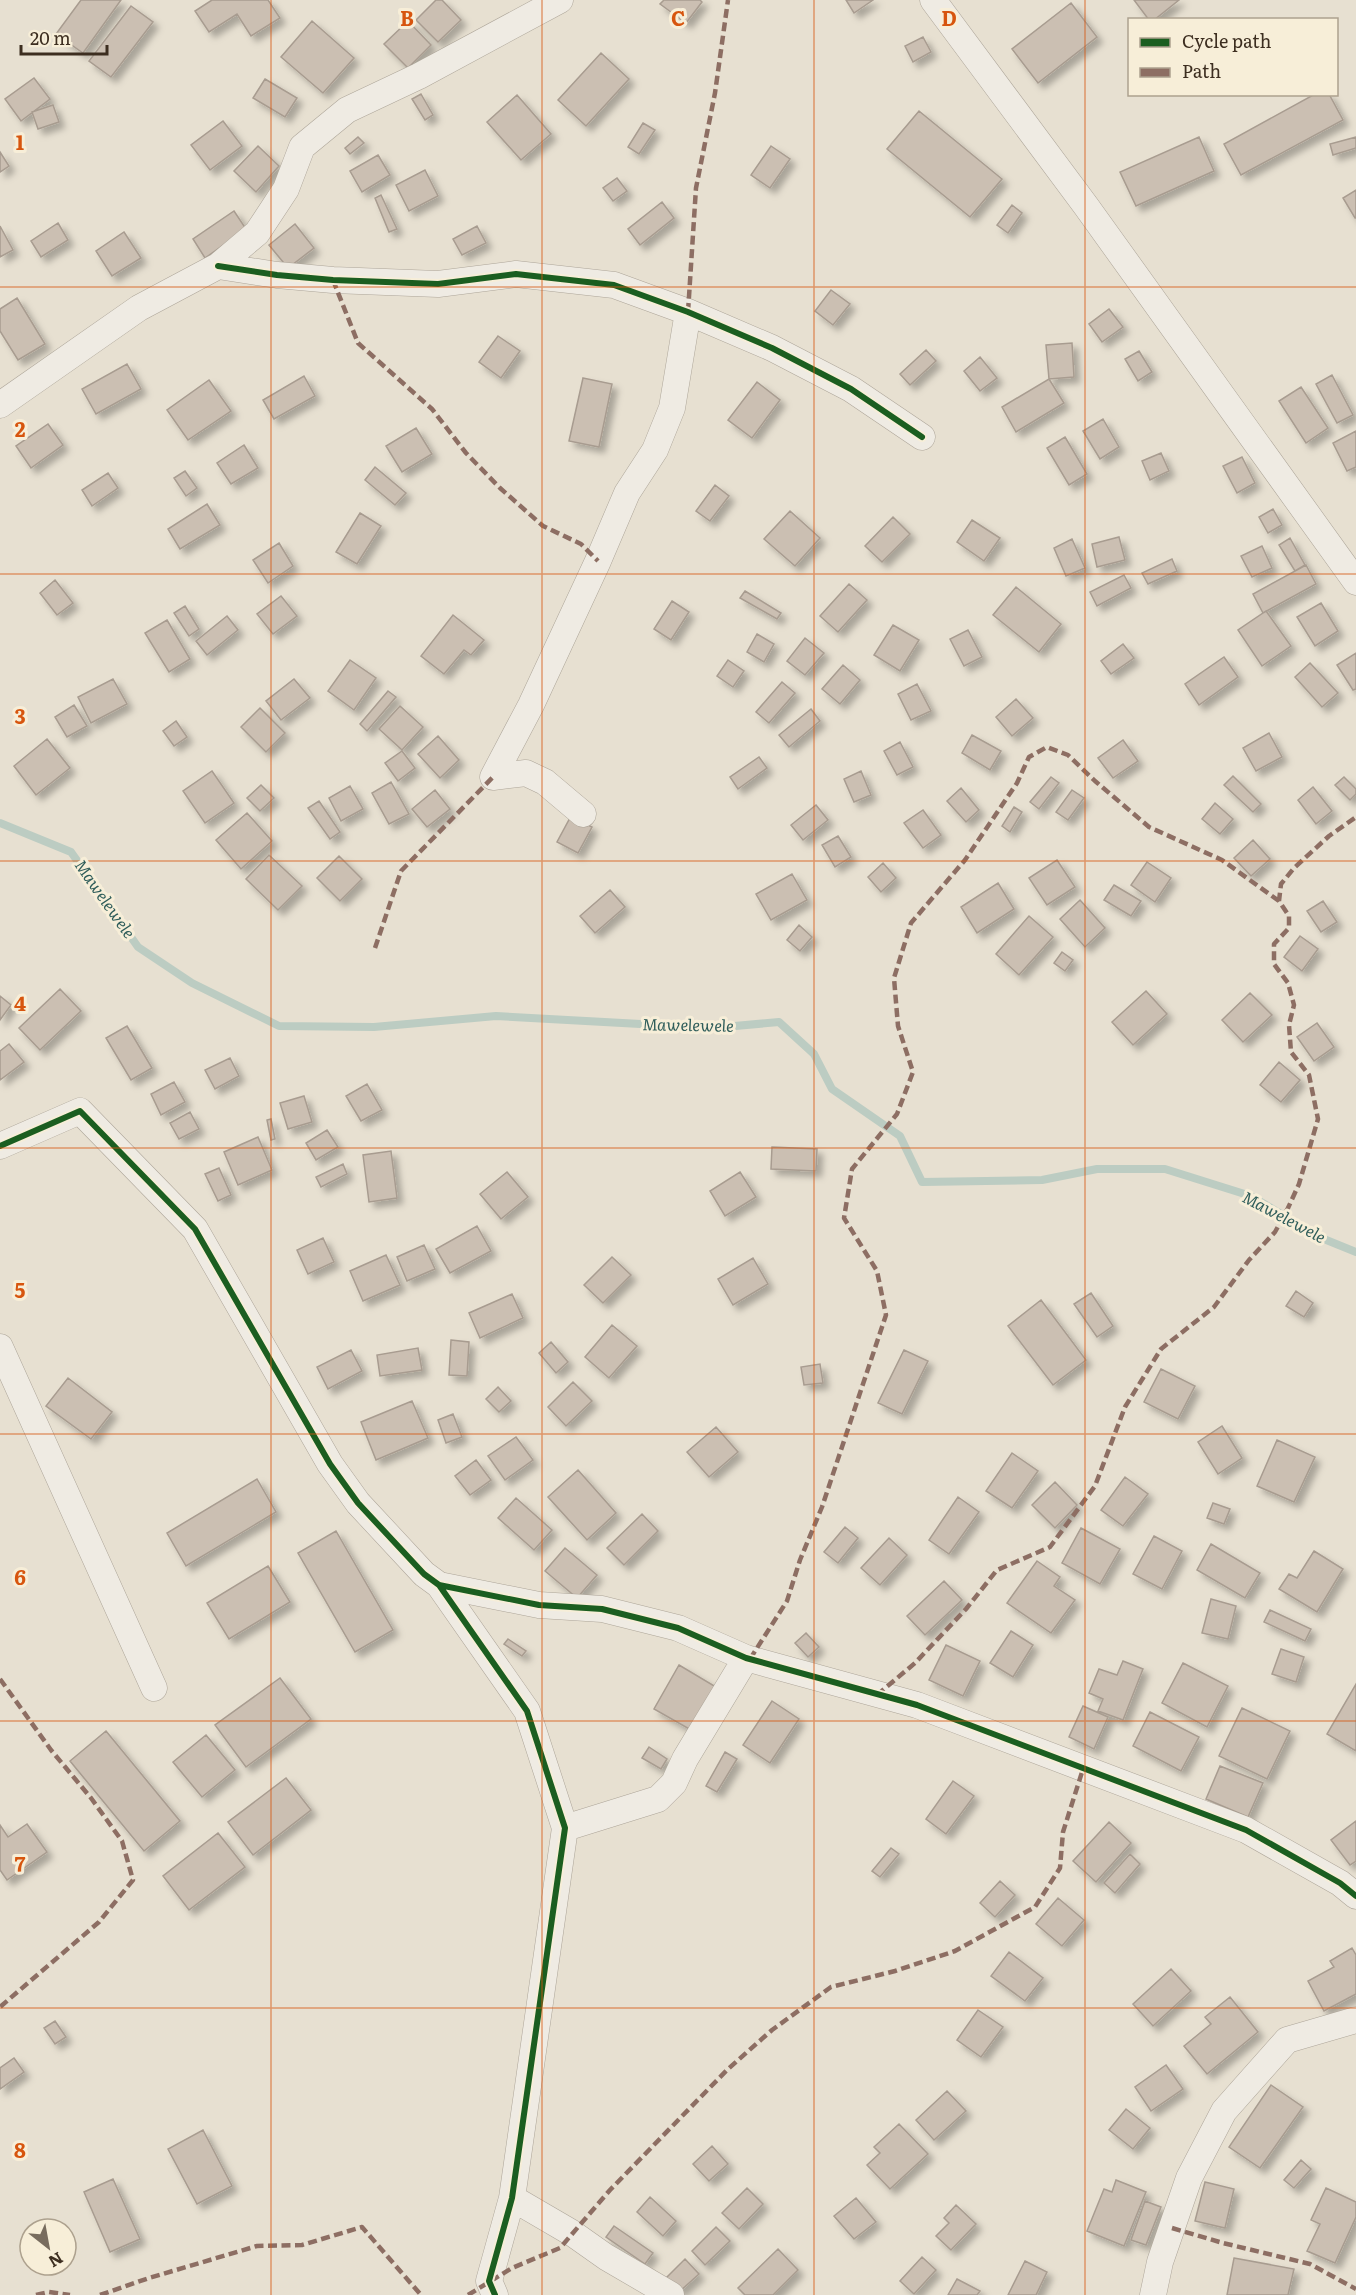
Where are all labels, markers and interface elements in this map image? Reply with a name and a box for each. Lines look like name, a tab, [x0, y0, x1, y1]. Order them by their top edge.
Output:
text: B	[400, 2, 414, 32]
text: C	[671, 2, 685, 32]
text: D	[941, 2, 957, 32]
scale bar	[21, 18, 106, 56]
legend	[1128, 18, 1338, 96]
text: 20 m	[30, 24, 71, 51]
text: Cycle path	[1182, 27, 1271, 54]
text: Path	[1182, 57, 1221, 84]
text: 1	[16, 126, 24, 156]
text: 2	[15, 413, 26, 443]
text: 3	[14, 700, 26, 730]
water label: Mawelewele	[70, 854, 142, 943]
text: 4	[14, 987, 26, 1017]
water label: Mawelewele	[642, 1011, 734, 1037]
water label: Mawelewele	[1239, 1184, 1330, 1248]
text: 5	[15, 1274, 26, 1304]
text: 6	[14, 1561, 26, 1591]
text: 7	[15, 1848, 26, 1878]
text: 8	[14, 2134, 26, 2164]
north arrow	[18, 2217, 78, 2277]
text: N	[44, 2247, 68, 2274]

